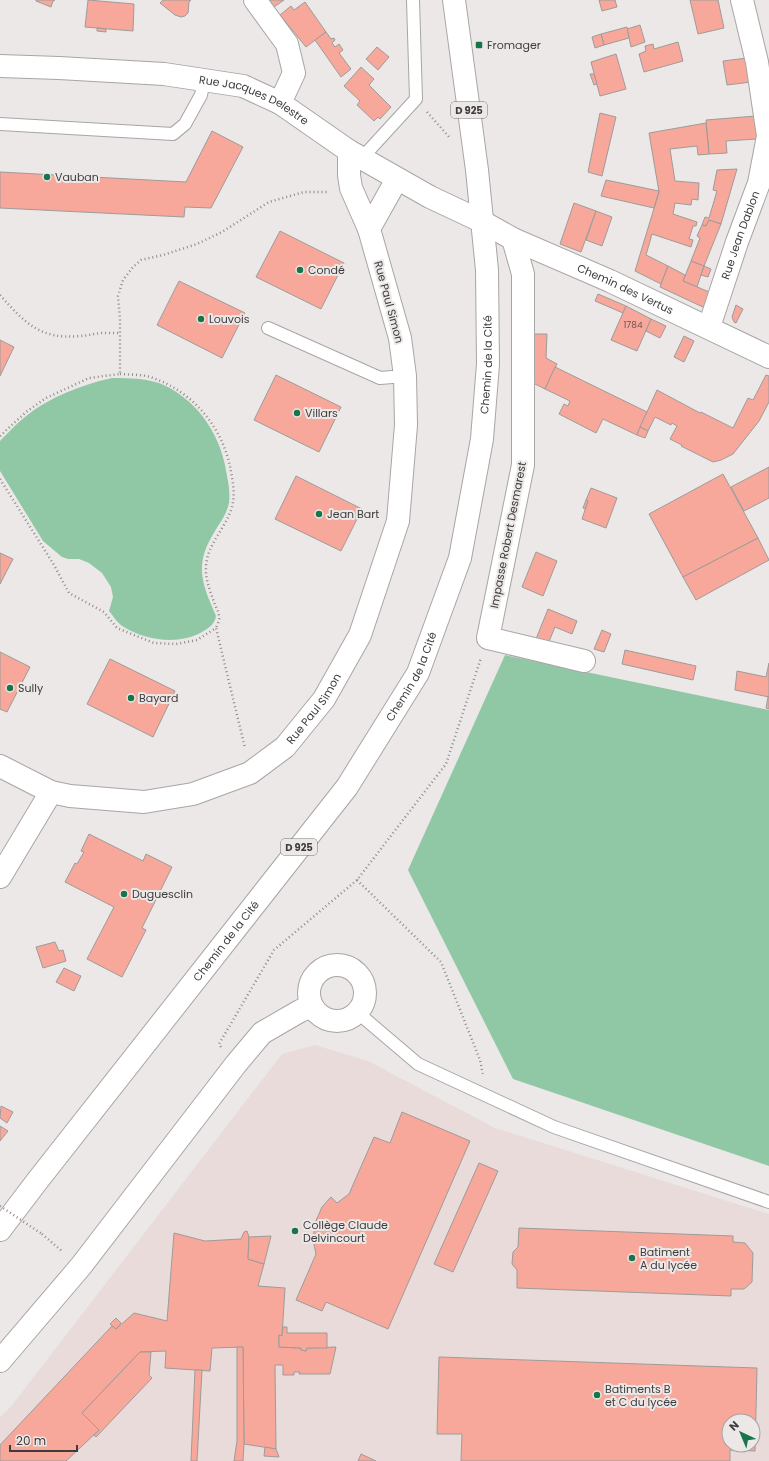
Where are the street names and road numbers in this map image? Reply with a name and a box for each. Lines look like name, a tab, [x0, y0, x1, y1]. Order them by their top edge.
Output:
street label: Rue Jacques Delestre	[198, 71, 312, 129]
road number: D 925	[451, 102, 487, 118]
street label: Rue Jean Dablon	[717, 189, 763, 282]
street label: Rue Paul Simon	[370, 259, 408, 345]
street label: Chemin des Vertus	[575, 260, 676, 318]
street label: Chemin de la Cité	[476, 315, 496, 415]
street label: Impasse Robert Desmarest	[486, 460, 530, 610]
street label: Chemin de la Cité	[382, 629, 440, 724]
street label: Rue Paul Simon	[282, 670, 345, 748]
road number: D 925	[281, 839, 317, 855]
street label: Chemin de la Cité	[189, 897, 263, 985]

